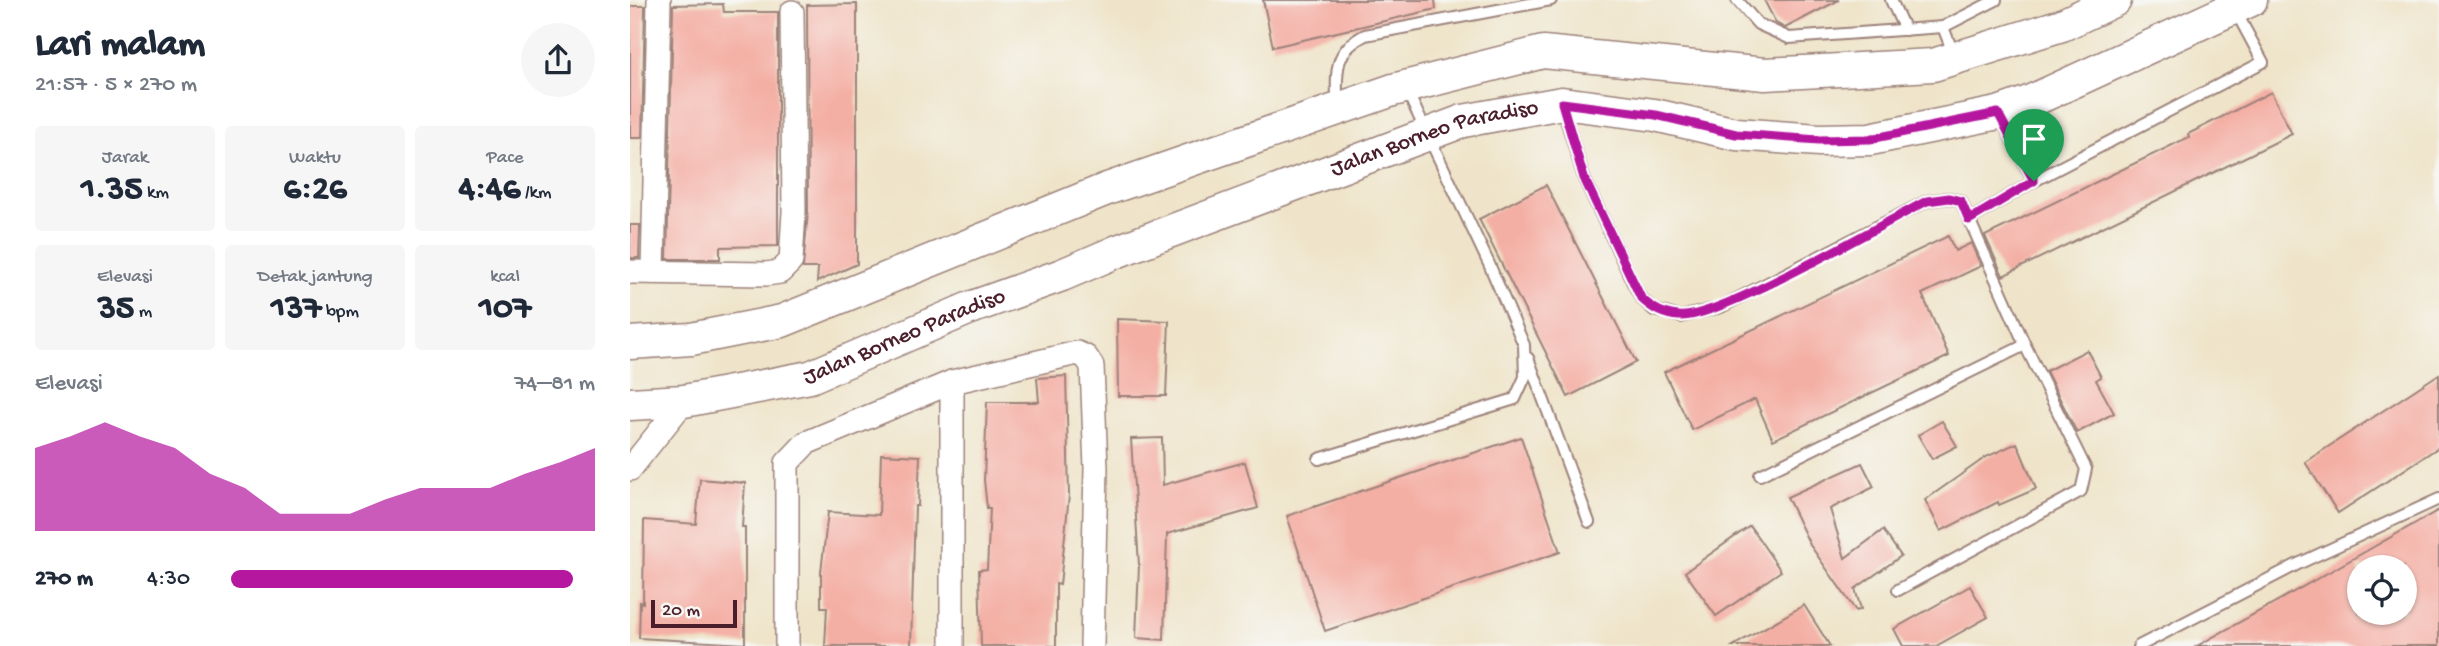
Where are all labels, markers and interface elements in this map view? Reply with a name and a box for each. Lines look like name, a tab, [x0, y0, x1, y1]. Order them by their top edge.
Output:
button: share	[521, 23, 595, 97]
text: Lari malam	[35, 24, 205, 68]
text: 21:57 · 5 × 270 m	[35, 72, 197, 99]
street label: Jalan Borneo Paradiso	[1327, 94, 1541, 183]
pin	[2004, 109, 2064, 181]
icon: arrive	[2015, 120, 2053, 158]
text: Jarak	[102, 147, 148, 170]
text: Waktu	[289, 147, 341, 170]
text: Pace	[486, 147, 524, 170]
text: 1.35	[81, 170, 143, 211]
text: 6:26	[283, 170, 347, 211]
text: 4:46	[459, 170, 520, 211]
text: km	[143, 182, 169, 205]
text: /km	[520, 182, 551, 205]
text: Elevasi	[97, 266, 153, 289]
text: Detak jantung	[257, 266, 373, 289]
text: kcal	[490, 266, 520, 289]
street label: Jalan Borneo Paradiso	[799, 283, 1009, 392]
text: 35	[98, 289, 134, 330]
text: 137	[271, 289, 322, 330]
text: 107	[479, 289, 531, 330]
text: m	[134, 301, 152, 324]
text: bpm	[322, 301, 359, 324]
text: Elevasi	[35, 371, 103, 398]
text: 74–81 m	[514, 371, 595, 398]
map controls	[2347, 555, 2417, 625]
button: locate	[2347, 555, 2417, 625]
text: 270 m	[35, 566, 93, 593]
text: 4:30	[147, 566, 190, 593]
scale bar	[651, 597, 737, 629]
text: 20 m	[662, 600, 700, 623]

